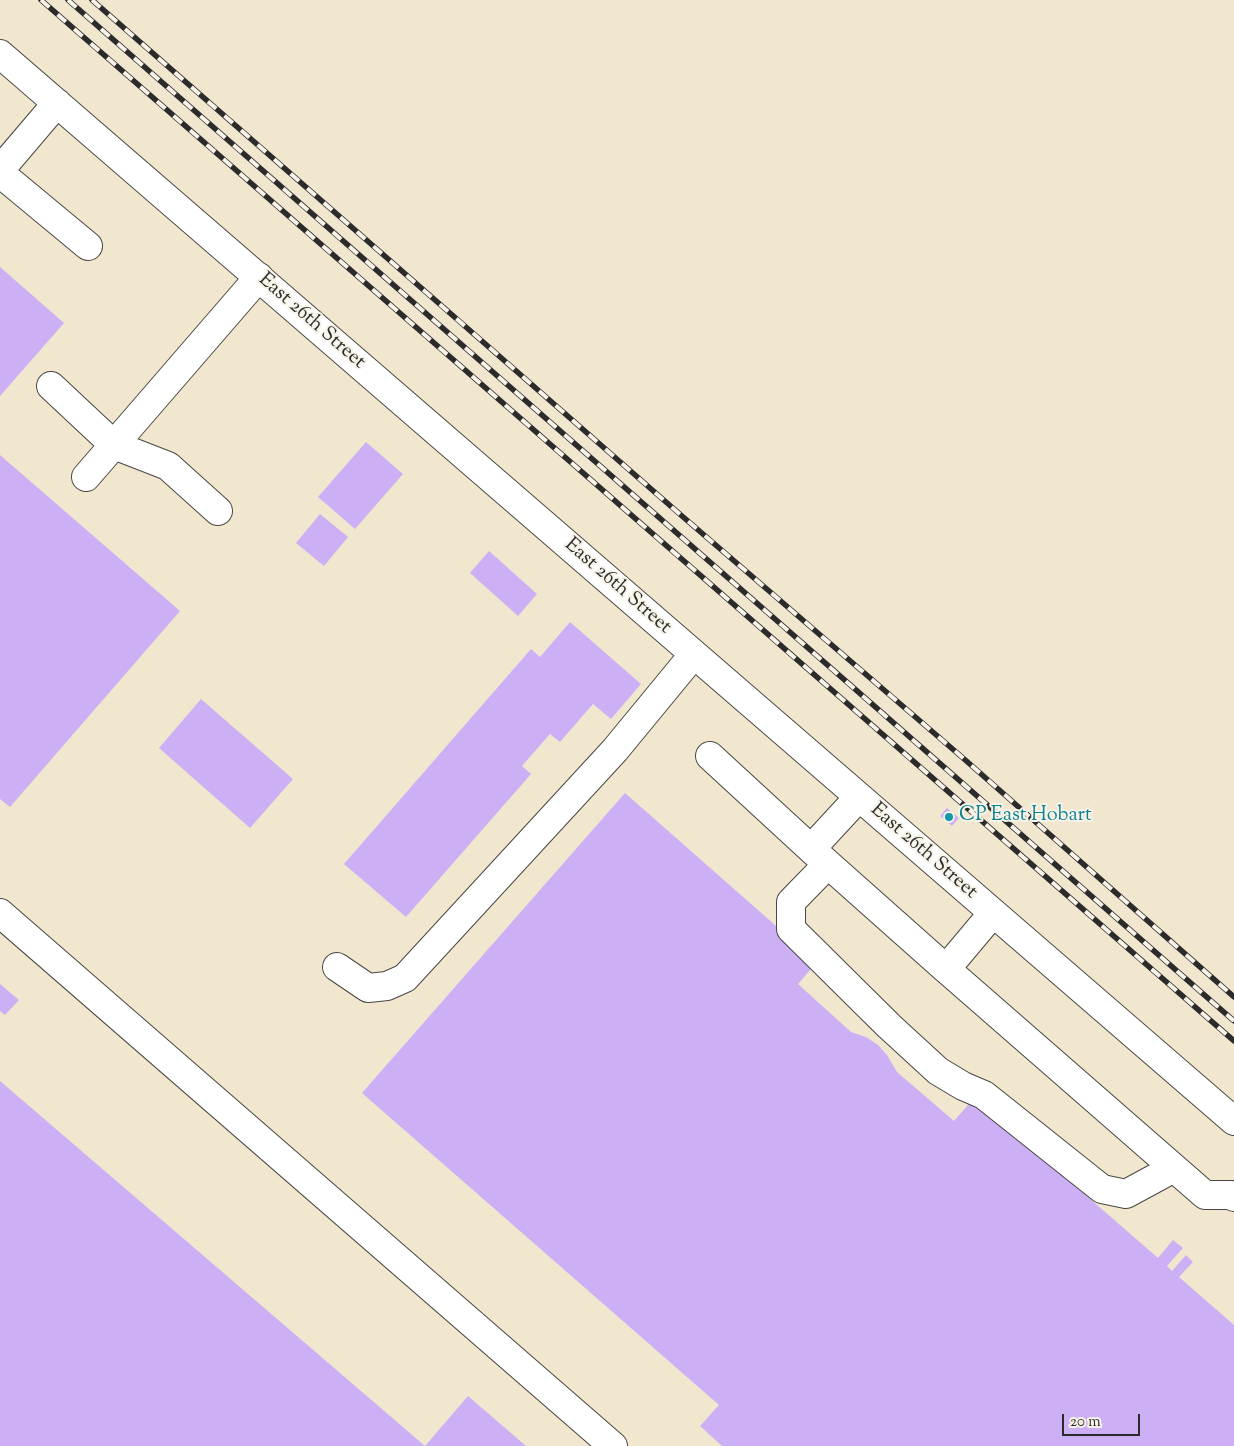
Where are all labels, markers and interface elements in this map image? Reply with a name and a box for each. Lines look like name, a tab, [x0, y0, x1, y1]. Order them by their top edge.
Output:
street label: East 26th Street	[253, 269, 369, 375]
street label: East 26th Street	[559, 534, 675, 640]
street label: East 26th Street	[865, 799, 981, 905]
place label: CP East Hobart	[959, 805, 1092, 829]
marker: CP East Hobart	[943, 811, 955, 823]
scale bar	[1064, 1404, 1142, 1436]
text: 20 m	[1070, 1412, 1101, 1433]

